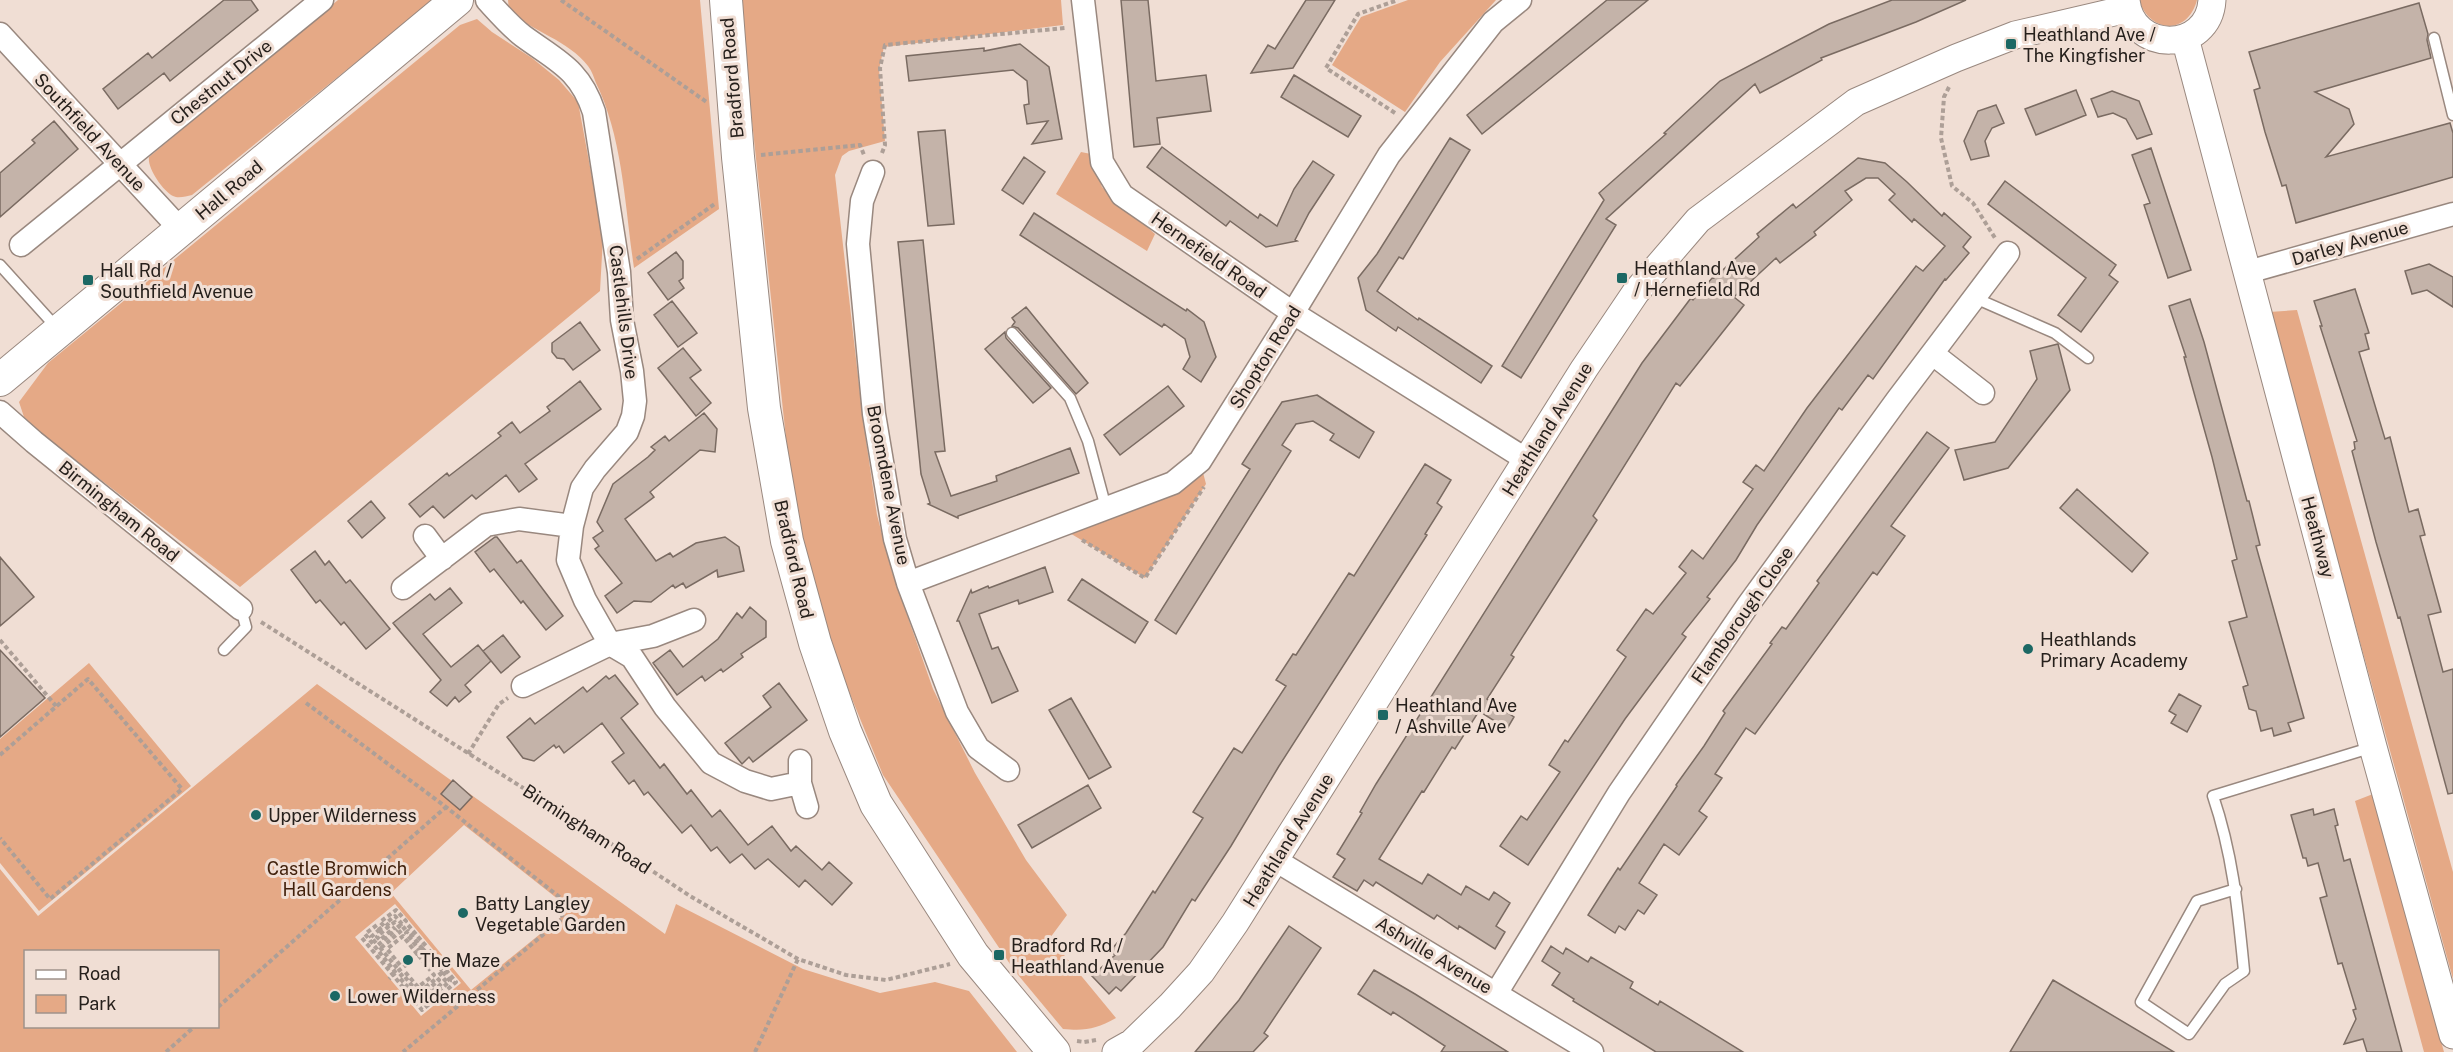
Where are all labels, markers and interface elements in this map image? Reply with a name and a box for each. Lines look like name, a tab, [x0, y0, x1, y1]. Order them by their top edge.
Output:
street label: Bradford Road	[716, 17, 748, 139]
place label: Heathland Ave / The Kingfisher	[2023, 24, 2157, 66]
street label: Chestnut Drive	[166, 35, 276, 129]
marker: Heathland Ave / The Kingfisher	[2004, 37, 2018, 51]
street label: Southfield Avenue	[30, 69, 150, 195]
street label: Hall Road	[191, 156, 267, 224]
street label: Hernefield Road	[1147, 208, 1271, 302]
street label: Darley Avenue	[2289, 216, 2411, 270]
street label: Castlehills Drive	[605, 244, 643, 380]
place label: Heathland Ave / Hernefield Rd	[1634, 258, 1760, 300]
place label: Hall Rd / Southfield Avenue	[100, 260, 253, 302]
marker: Heathland Ave / Hernefield Rd	[1615, 271, 1629, 285]
marker: Hall Rd / Southfield Avenue	[81, 273, 95, 287]
street label: Shopton Road	[1225, 302, 1305, 412]
street label: Heathland Avenue	[1497, 358, 1597, 500]
street label: Broomdene Avenue	[863, 403, 915, 567]
street label: Birmingham Road	[55, 456, 183, 566]
street label: Heathway	[2297, 494, 2339, 580]
street label: Bradford Road	[770, 498, 818, 620]
street label: Flamborough Close	[1687, 542, 1797, 688]
place label: Heathlands Primary Academy	[2040, 629, 2188, 671]
marker: Heathlands Primary Academy	[2021, 642, 2035, 656]
place label: Heathland Ave / Ashville Ave	[1395, 695, 1517, 737]
marker: Heathland Ave / Ashville Ave	[1376, 708, 1390, 722]
street label: Heathland Avenue	[1238, 769, 1338, 911]
street label: Birmingham Road	[519, 780, 655, 878]
place label: Upper Wilderness	[268, 805, 417, 826]
marker: Upper Wilderness	[249, 808, 263, 822]
park label: Castle Bromwich Hall Gardens	[267, 858, 407, 900]
place label: Batty Langley Vegetable Garden	[475, 893, 626, 935]
marker: Batty Langley Vegetable Garden	[456, 906, 470, 920]
street label: Ashville Avenue	[1372, 912, 1496, 998]
place label: Bradford Rd / Heathland Avenue	[1011, 935, 1164, 977]
marker: Bradford Rd / Heathland Avenue	[992, 948, 1006, 962]
legend	[24, 950, 219, 1028]
place label: The Maze	[420, 950, 500, 971]
marker: The Maze	[401, 953, 415, 967]
text: Road	[78, 963, 121, 984]
place label: Lower Wilderness	[347, 986, 496, 1007]
marker: Lower Wilderness	[328, 989, 342, 1003]
text: Park	[78, 993, 116, 1014]

